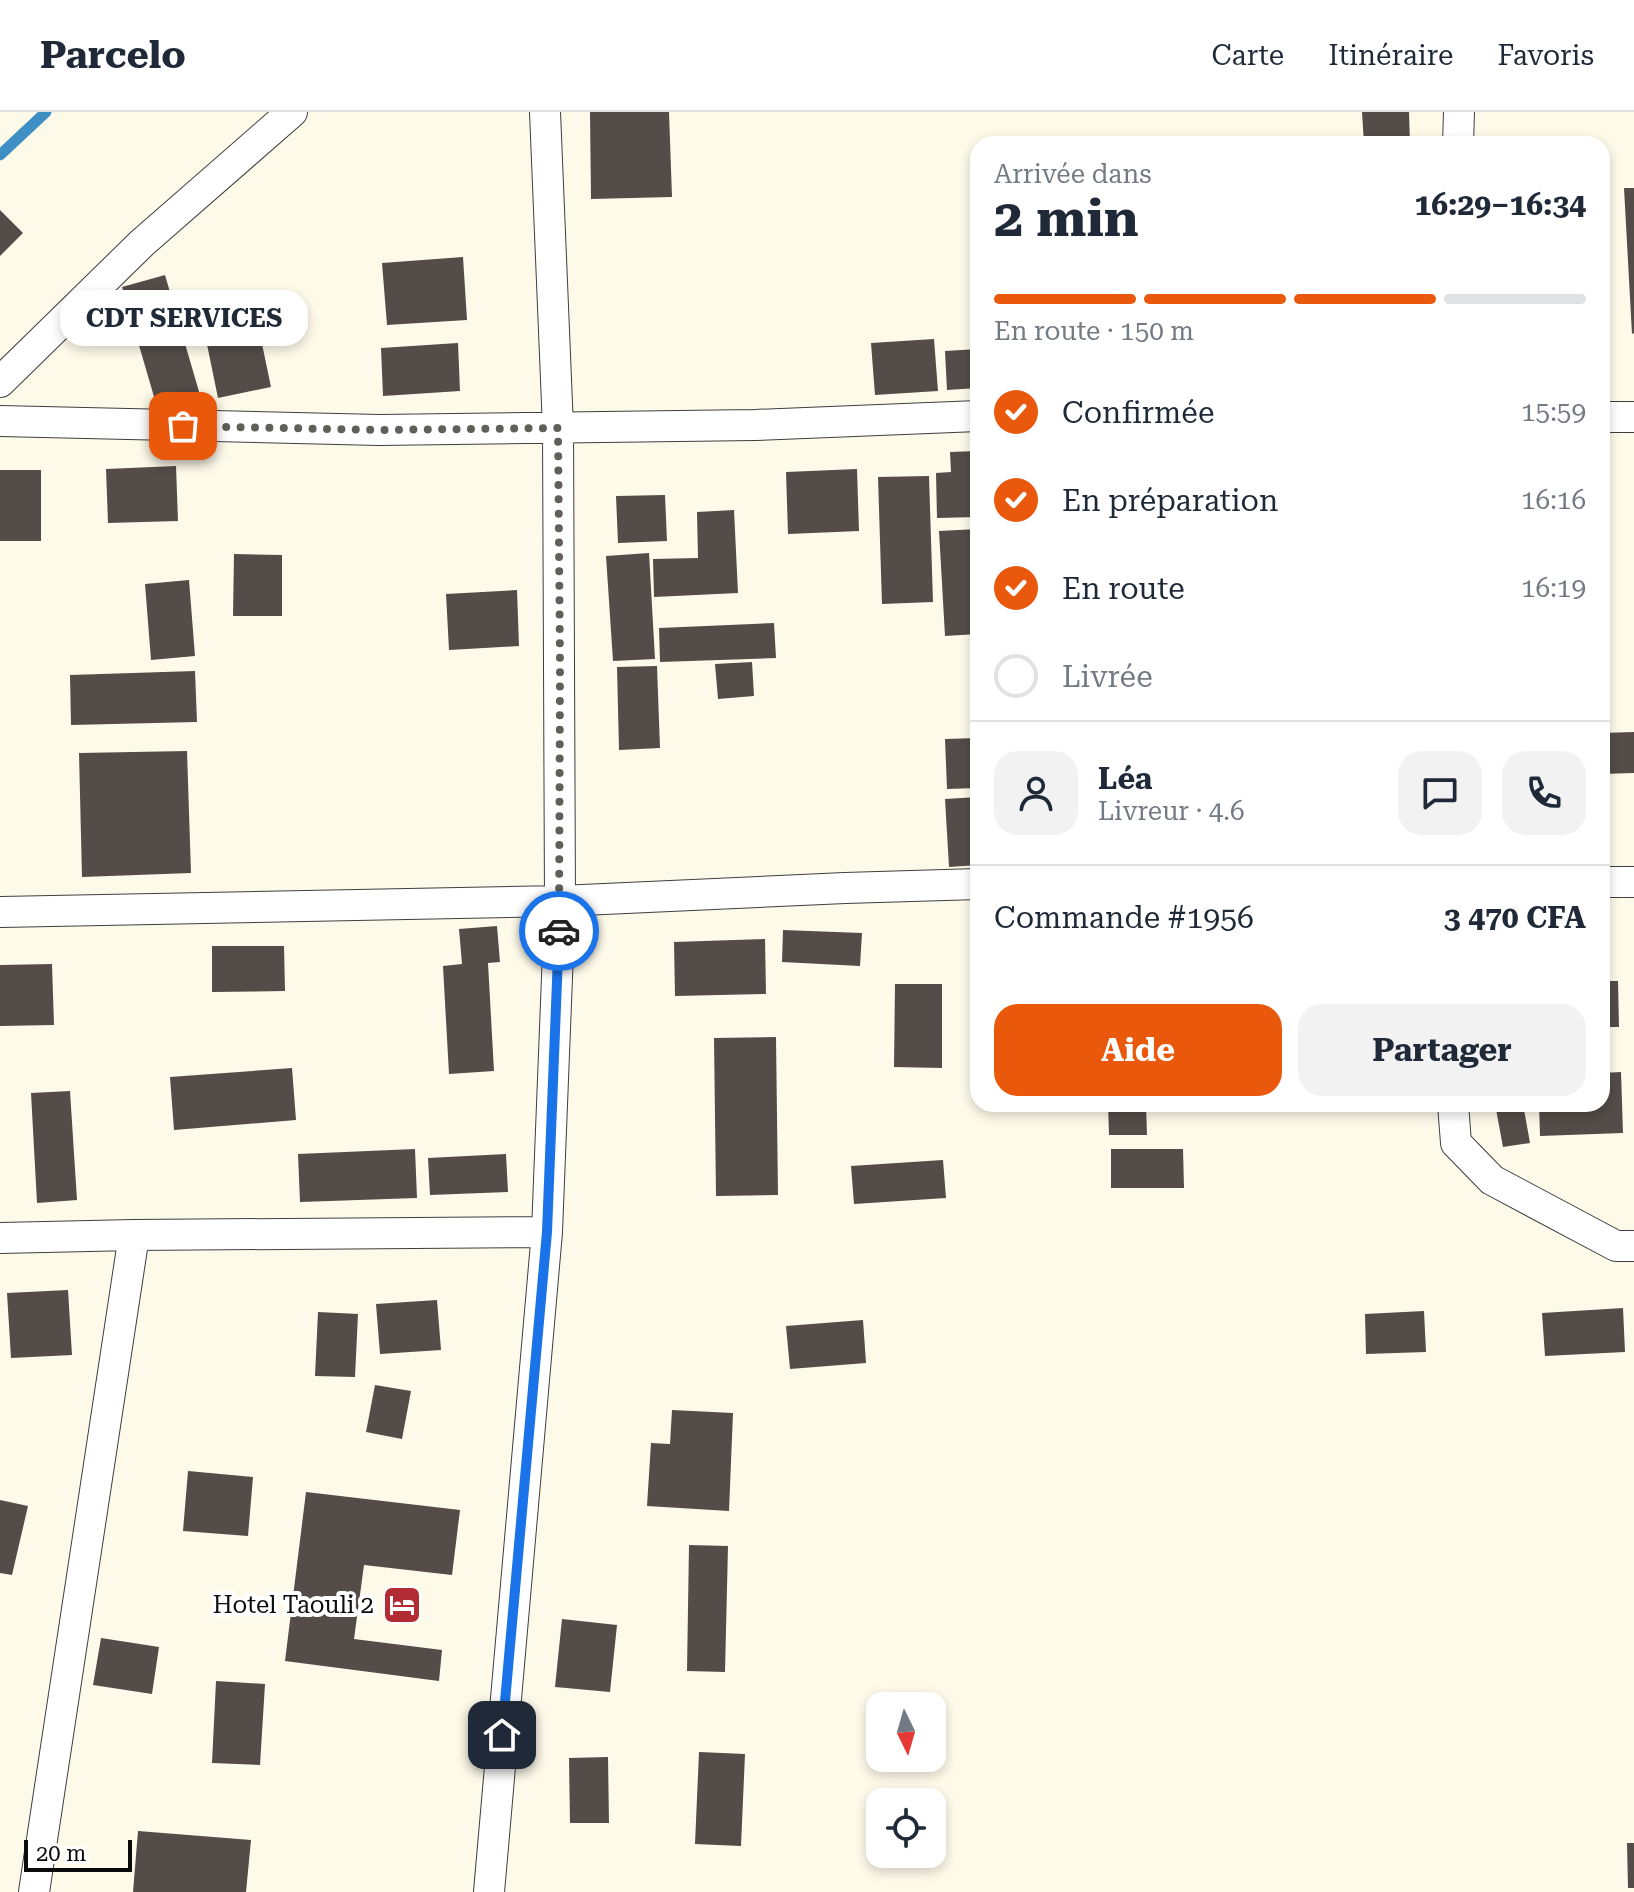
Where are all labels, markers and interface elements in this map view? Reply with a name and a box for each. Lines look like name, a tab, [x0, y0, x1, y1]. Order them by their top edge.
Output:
text: Parcelo	[40, 33, 186, 77]
text: Carte	[1211, 39, 1284, 72]
text: Itinéraire	[1328, 39, 1453, 72]
text: Favoris	[1497, 39, 1594, 72]
text: Arrivée dans	[994, 159, 1152, 189]
text: 16:29–16:34	[1414, 187, 1586, 222]
text: 2 min	[994, 188, 1139, 249]
callout: CDT SERVICES	[59, 290, 307, 346]
text: CDT SERVICES	[86, 303, 282, 333]
text: En route · 150 m	[994, 316, 1194, 346]
icon: check	[994, 390, 1038, 434]
pin	[149, 392, 217, 460]
text: Confirmée	[1062, 395, 1214, 430]
text: 15:59	[1521, 397, 1586, 427]
icon: bag	[161, 404, 205, 448]
icon: check	[994, 478, 1038, 522]
text: En préparation	[1062, 483, 1278, 518]
text: 16:16	[1521, 485, 1586, 515]
icon: check	[994, 566, 1038, 610]
text: En route	[1062, 571, 1185, 606]
text: 16:19	[1521, 573, 1586, 603]
text: Livrée	[1062, 659, 1153, 694]
button: person	[994, 751, 1078, 835]
button: chat	[1398, 751, 1482, 835]
button: phone	[1502, 751, 1586, 835]
text: Léa	[1098, 761, 1152, 796]
text: Livreur · 4.6	[1098, 796, 1245, 826]
courier	[519, 891, 599, 971]
text: Commande #1956	[994, 900, 1254, 935]
text: 3 470 CFA	[1444, 900, 1586, 935]
icon: car	[537, 909, 581, 953]
button: Aide	[994, 1004, 1282, 1096]
button: Partager	[1298, 1004, 1586, 1096]
hotel icon: Hotel Taouli 2	[381, 1584, 423, 1626]
place label: Hotel Taouli 2	[213, 1591, 374, 1619]
north arrow	[866, 1692, 946, 1772]
map controls	[866, 1692, 946, 1868]
pin	[468, 1701, 536, 1769]
icon: home	[480, 1713, 524, 1757]
button: locate	[866, 1788, 946, 1868]
scale bar	[24, 1836, 132, 1872]
text: 20 m	[36, 1841, 86, 1866]

